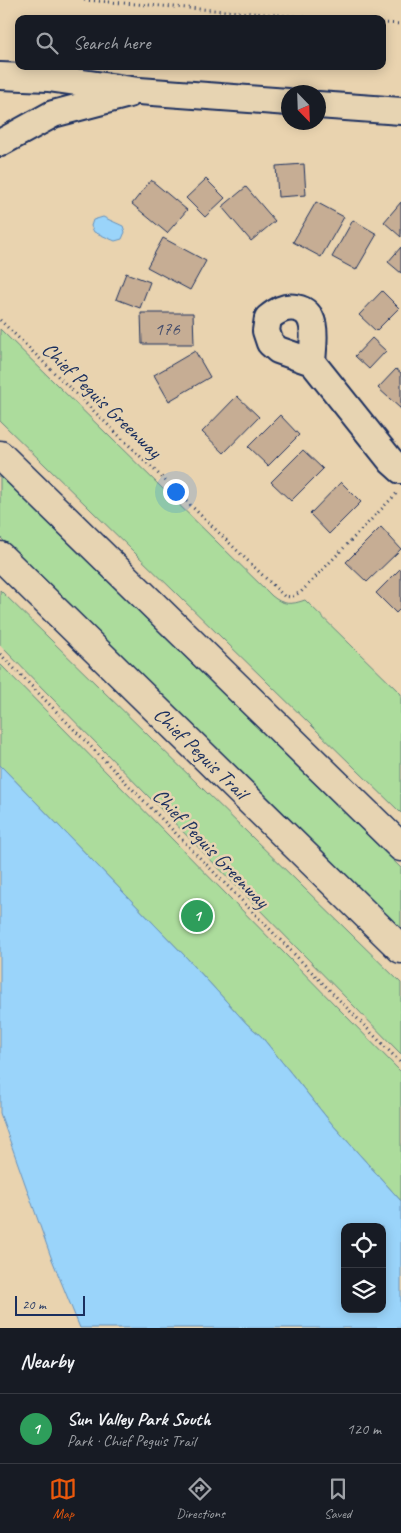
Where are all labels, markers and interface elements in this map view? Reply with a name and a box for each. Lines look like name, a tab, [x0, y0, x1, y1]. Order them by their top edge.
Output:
search box	[15, 15, 386, 70]
icon: search	[33, 29, 61, 57]
text: Search here	[73, 31, 150, 55]
north arrow	[281, 85, 326, 130]
house number: 176	[154, 317, 181, 341]
street label: Chief Peguis Greenway	[37, 336, 169, 465]
your location	[163, 479, 189, 505]
street label: Chief Peguis Trail	[148, 701, 256, 807]
street label: Chief Peguis Greenway	[147, 783, 276, 915]
pin: 1	[181, 897, 213, 935]
map controls	[341, 1223, 386, 1313]
button: locate	[341, 1223, 386, 1268]
button: layers	[341, 1268, 386, 1313]
scale bar	[15, 1293, 85, 1316]
text: 20 m	[22, 1296, 46, 1313]
text: Nearby	[20, 1348, 73, 1374]
text: Sun Valley Park South	[67, 1407, 210, 1431]
text: 1	[32, 1419, 40, 1439]
text: 120 m	[347, 1419, 381, 1439]
text: Park · Chief Peguis Trail	[67, 1431, 196, 1451]
tab: Map	[49, 1475, 77, 1522]
tab: Directions	[176, 1475, 225, 1522]
tab: Saved	[324, 1475, 352, 1522]

